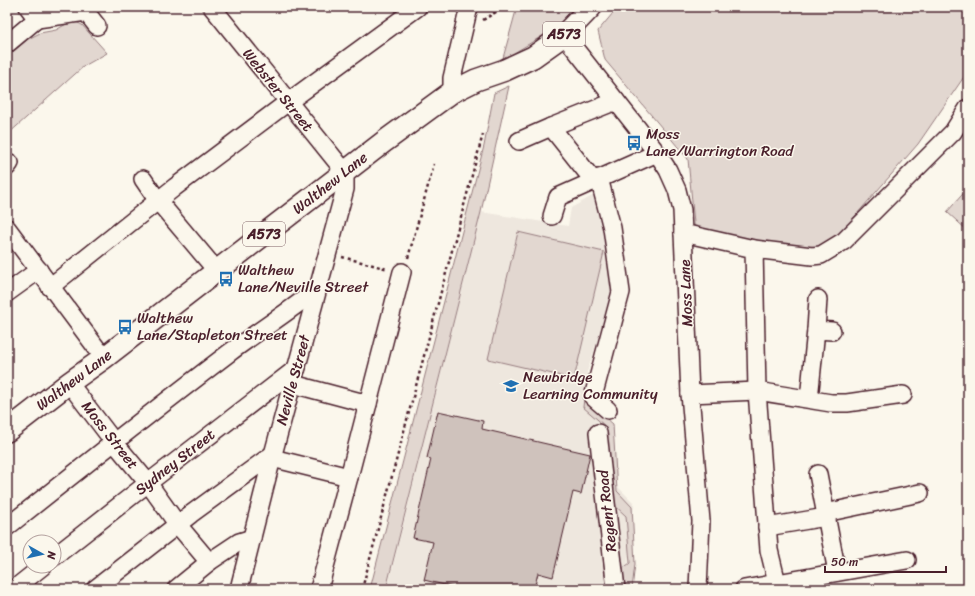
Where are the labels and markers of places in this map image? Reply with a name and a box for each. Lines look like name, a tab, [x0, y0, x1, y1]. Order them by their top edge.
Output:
place label: Moss Lane/Warrington Road	[646, 121, 794, 164]
bus stop icon: Moss Lane/Warrington Road	[625, 134, 643, 152]
place label: Walthew Lane/Neville Street	[238, 257, 369, 300]
bus stop icon: Walthew Lane/Neville Street	[217, 270, 235, 288]
place label: Walthew Lane/Stapleton Street	[137, 305, 288, 348]
bus stop icon: Walthew Lane/Stapleton Street	[116, 318, 134, 336]
place label: Newbridge Learning Community	[523, 364, 658, 407]
school or university icon: Newbridge Learning Community	[502, 377, 520, 395]

